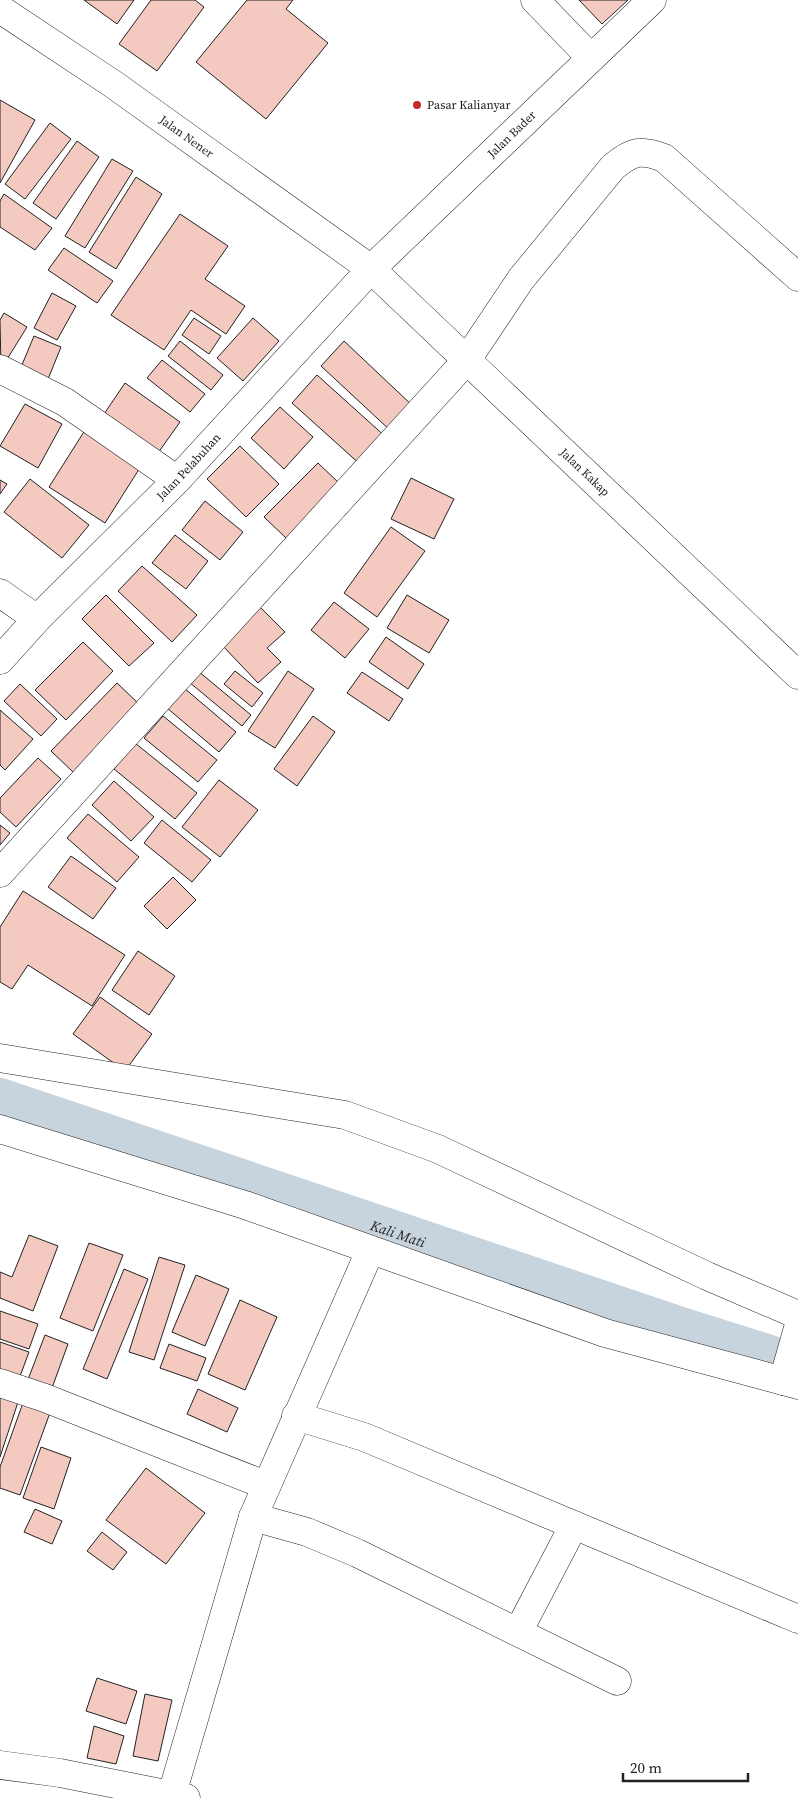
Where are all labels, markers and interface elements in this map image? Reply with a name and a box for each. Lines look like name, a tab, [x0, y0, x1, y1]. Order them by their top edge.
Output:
place label: Pasar Kalianyar	[427, 97, 511, 113]
marker: Pasar Kalianyar	[411, 99, 423, 111]
street label: Jalan Bader	[483, 107, 540, 162]
street label: Jalan Nener	[155, 111, 217, 162]
street label: Jalan Pelabuhan	[152, 430, 224, 505]
street label: Jalan Kakap	[556, 444, 613, 500]
water label: Kali Mati	[367, 1215, 429, 1253]
scale bar	[623, 1750, 748, 1782]
text: 20 m	[630, 1757, 662, 1778]

